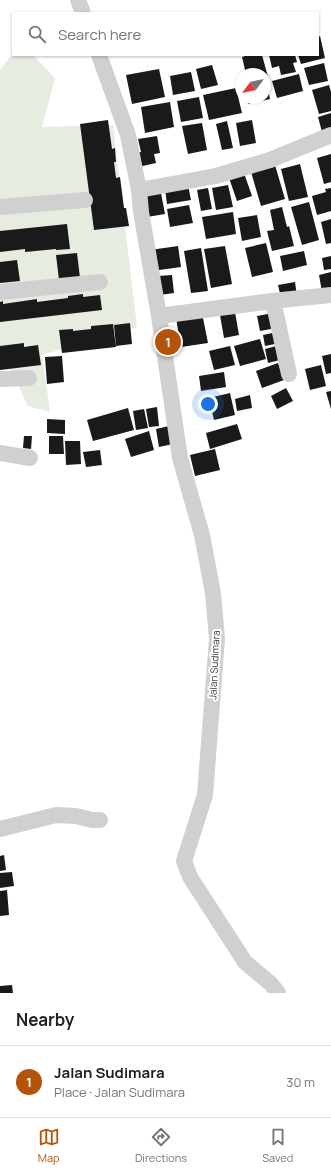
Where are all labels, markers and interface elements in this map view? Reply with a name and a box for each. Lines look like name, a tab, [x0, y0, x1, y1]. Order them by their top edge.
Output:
search box	[12, 12, 319, 56]
icon: search	[26, 23, 48, 45]
text: Search here	[58, 24, 141, 45]
north arrow	[235, 68, 271, 104]
pin: 1	[155, 327, 181, 357]
your location	[198, 394, 218, 414]
street label: Jalan Sudimara	[205, 630, 223, 700]
text: Nearby	[16, 1008, 74, 1031]
text: Jalan Sudimara	[54, 1062, 165, 1083]
text: 1	[26, 1073, 32, 1091]
text: 30 m	[286, 1073, 315, 1091]
text: Place · Jalan Sudimara	[54, 1083, 185, 1101]
tab: Map	[38, 1126, 60, 1165]
tab: Directions	[135, 1126, 187, 1165]
tab: Saved	[262, 1126, 293, 1165]

